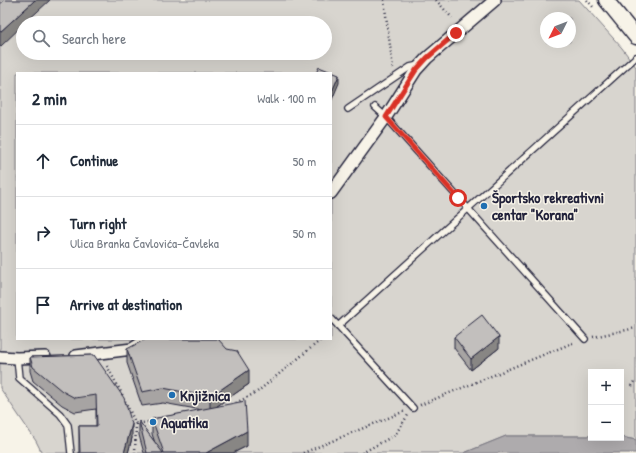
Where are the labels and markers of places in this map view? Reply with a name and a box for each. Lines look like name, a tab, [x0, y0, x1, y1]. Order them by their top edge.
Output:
place label: Športsko rekreativni centar "Korana"	[492, 187, 604, 225]
marker: Športsko rekreativni centar "Korana"	[479, 201, 489, 211]
place label: Knjižnica	[180, 385, 230, 406]
marker: Knjižnica	[167, 390, 177, 400]
place label: Aquatika	[161, 412, 208, 434]
marker: Aquatika	[148, 417, 158, 427]

